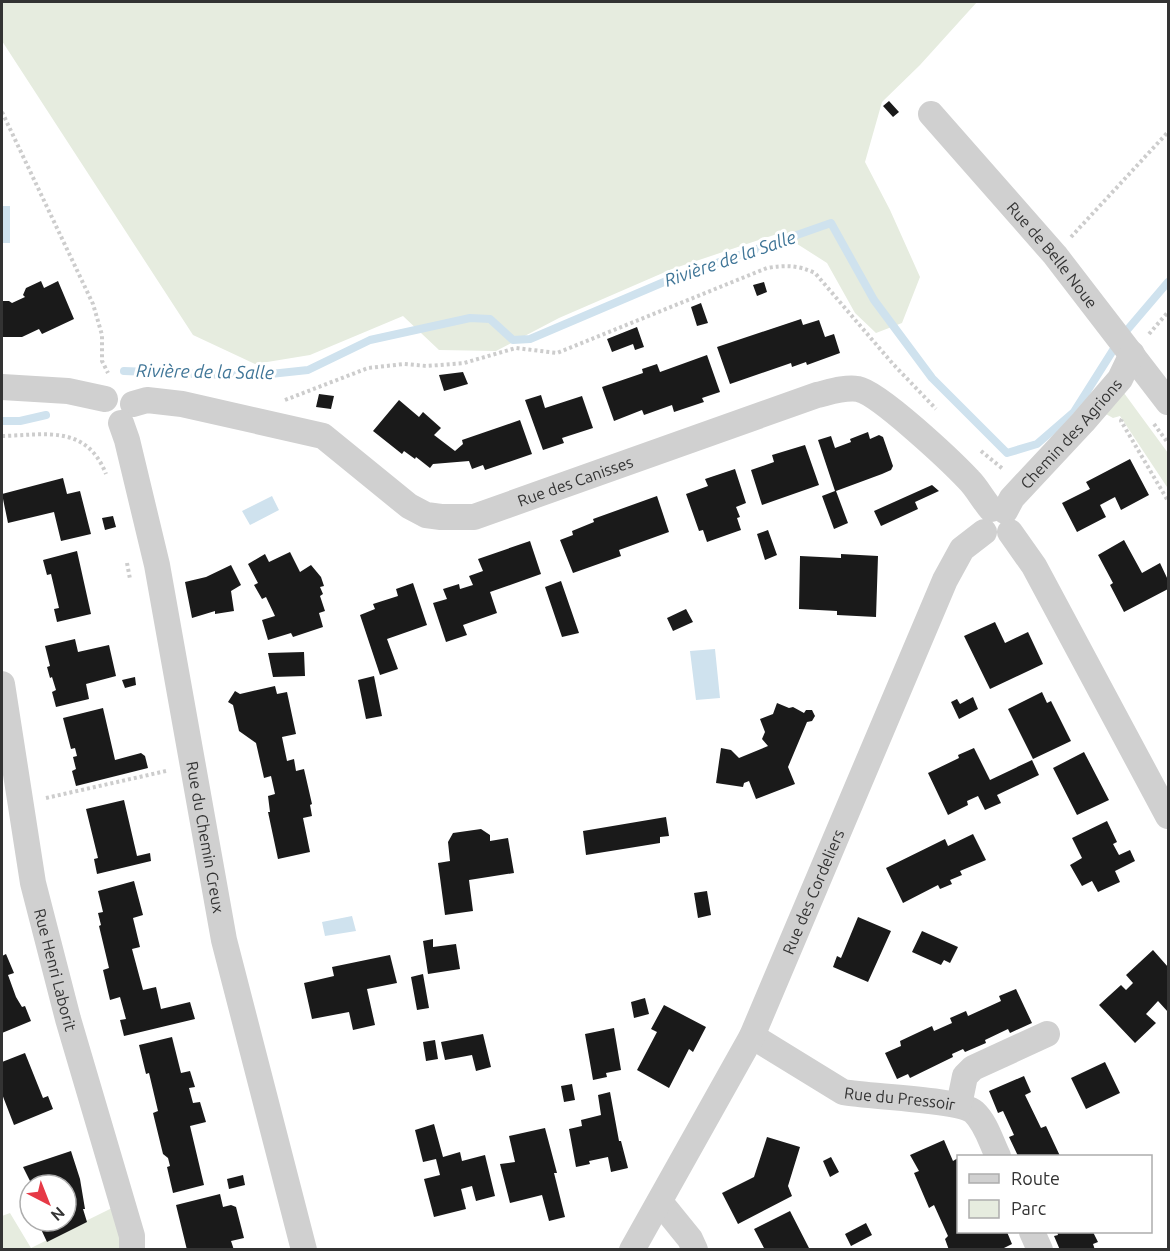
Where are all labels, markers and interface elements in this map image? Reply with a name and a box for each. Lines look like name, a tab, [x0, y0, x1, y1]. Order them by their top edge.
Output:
street label: Rue de Belle Noue	[1003, 198, 1101, 312]
water label: Rivière de la Salle	[661, 226, 798, 290]
water label: Rivière de la Salle	[136, 360, 274, 382]
street label: Chemin des Agrions	[1016, 375, 1125, 492]
street label: Rue des Canisses	[515, 452, 635, 510]
street label: Rue du Chemin Creux	[183, 760, 228, 915]
street label: Rue des Cordeliers	[779, 827, 847, 957]
street label: Rue Henri Laborit	[31, 907, 80, 1034]
street label: Rue du Pressoir	[843, 1083, 957, 1114]
legend	[957, 1155, 1152, 1233]
text: Route	[1011, 1168, 1060, 1188]
north arrow	[18, 1173, 78, 1233]
text: Parc	[1011, 1198, 1046, 1218]
text: N	[48, 1203, 68, 1225]

